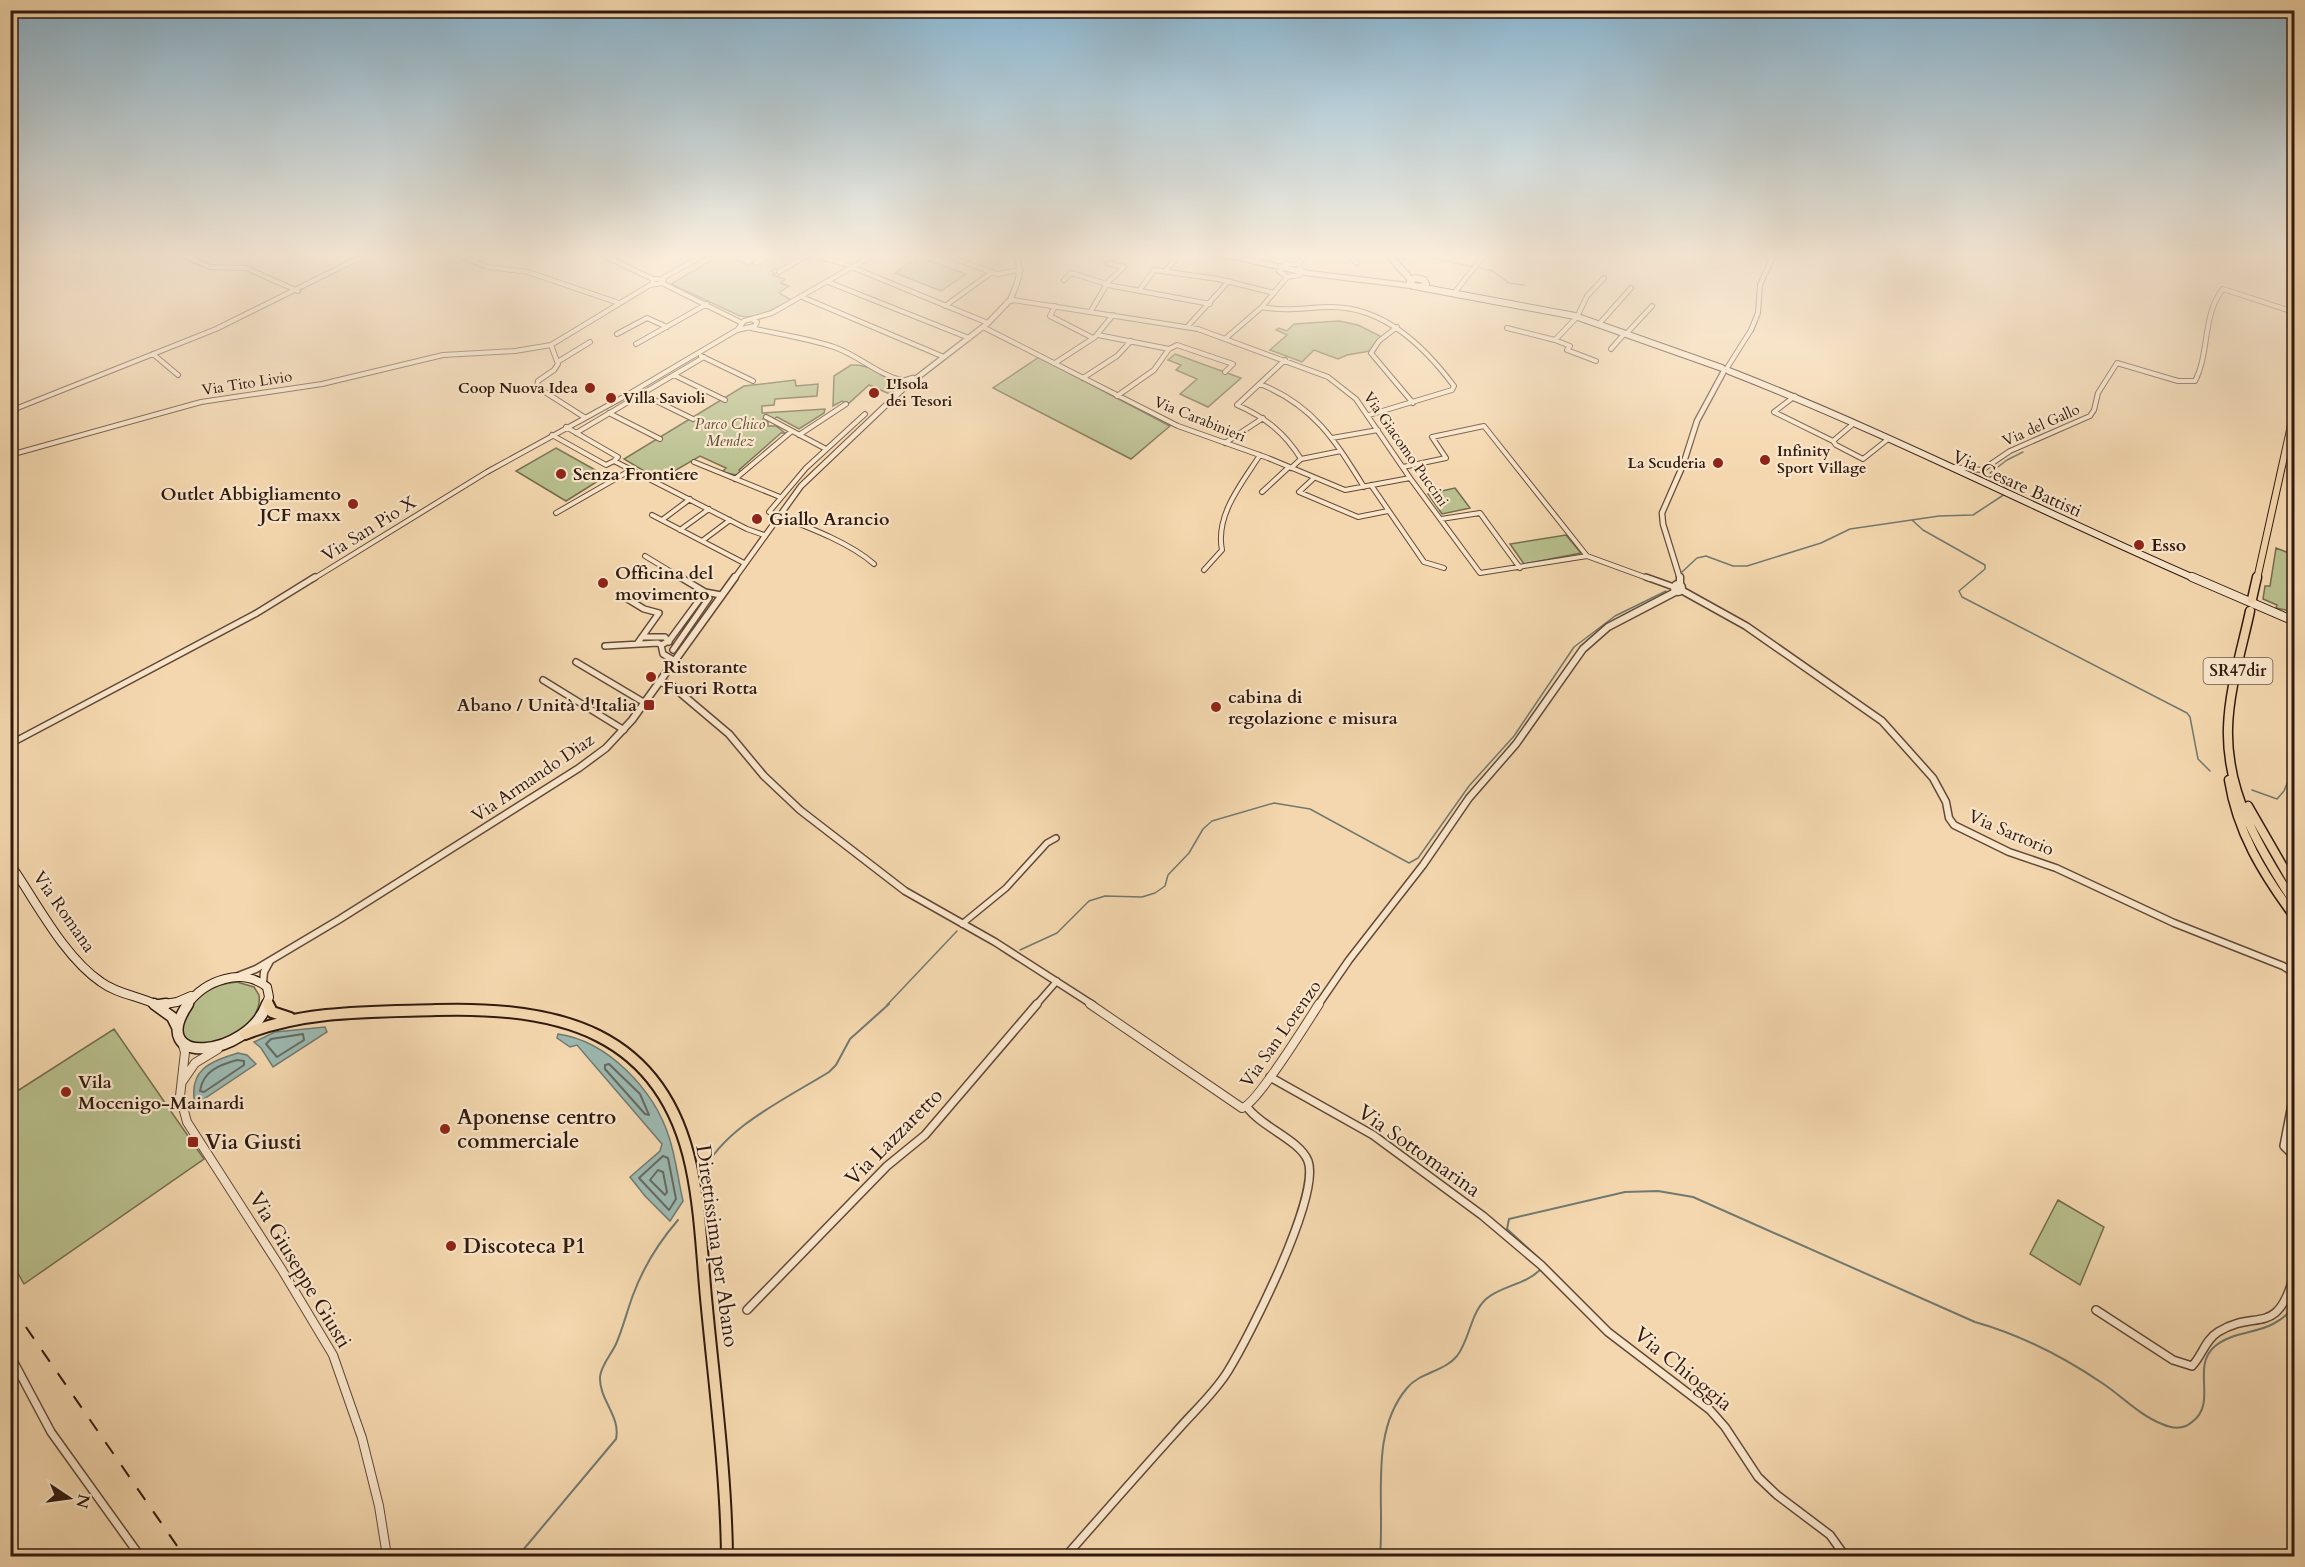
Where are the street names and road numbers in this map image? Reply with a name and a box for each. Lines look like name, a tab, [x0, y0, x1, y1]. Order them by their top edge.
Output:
street label: Via Tito Livio	[200, 366, 294, 400]
street label: Via Giacomo Puccini	[1359, 388, 1453, 510]
street label: Via Carabinieri	[1151, 392, 1249, 446]
street label: Via del Gallo	[1999, 399, 2083, 451]
street label: Via Cesare Battisti	[1948, 444, 2086, 524]
street label: Via San Pio X	[317, 490, 422, 568]
road number: SR47dir	[2204, 658, 2272, 684]
street label: Via Armando Diaz	[467, 728, 599, 828]
street label: Via Sartorio	[1964, 804, 2058, 862]
street label: Via Romana	[27, 866, 101, 958]
street label: Via San Lorenzo	[1235, 975, 1328, 1093]
street label: Via Lazzaretto	[839, 1082, 949, 1192]
street label: Via Sottomarina	[1352, 1098, 1486, 1204]
street label: Direttissima per Abano	[688, 1143, 746, 1349]
street label: Via Giuseppe Giusti	[242, 1186, 358, 1354]
street label: Via Chioggia	[1627, 1320, 1739, 1418]

